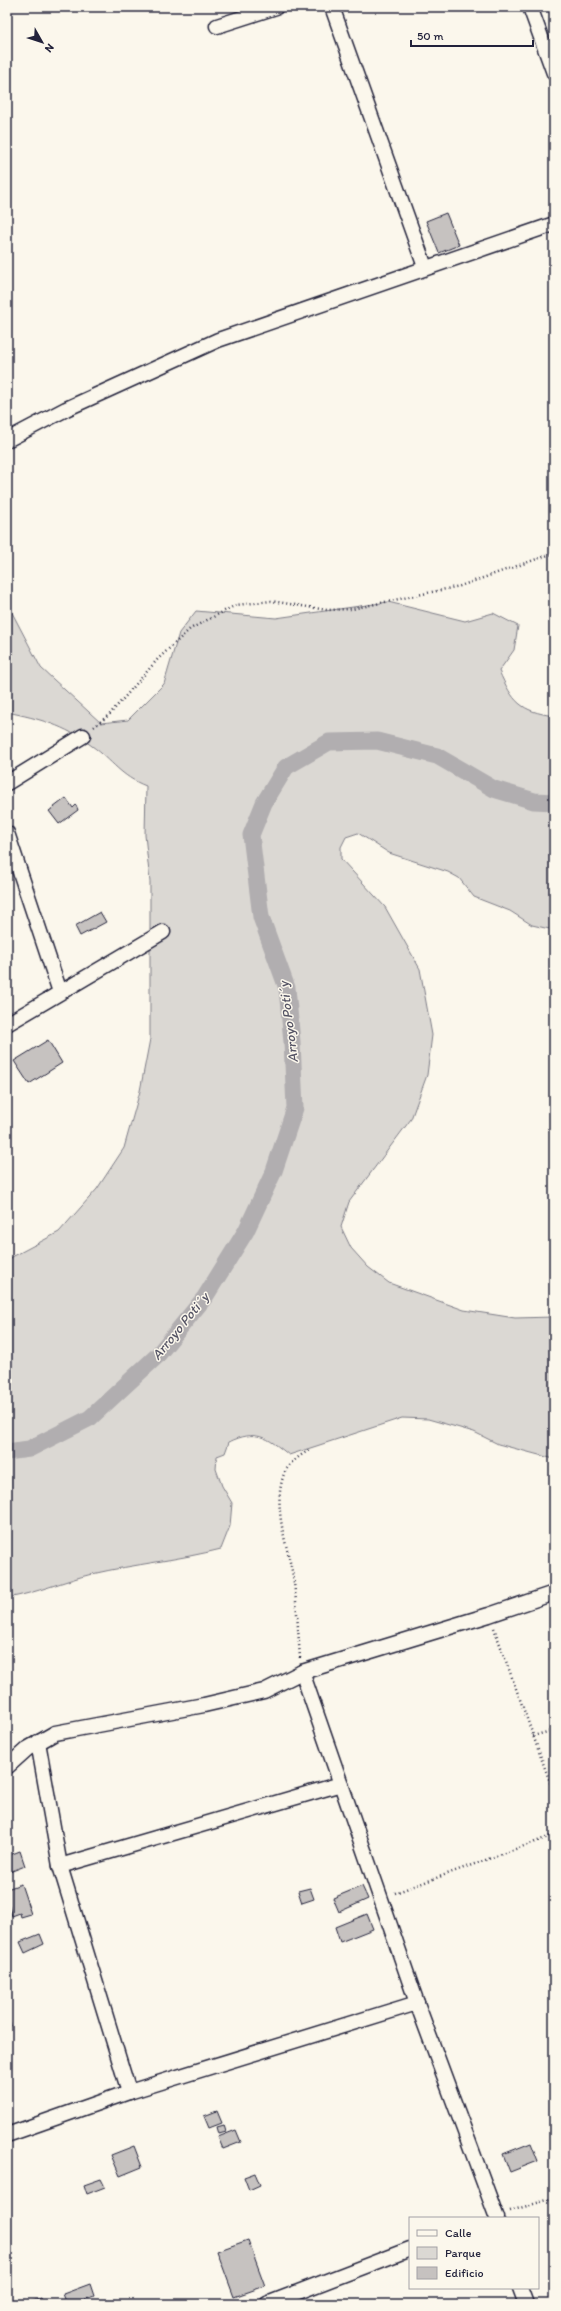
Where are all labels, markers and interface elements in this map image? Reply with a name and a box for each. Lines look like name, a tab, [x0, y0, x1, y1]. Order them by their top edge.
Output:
north arrow	[22, 22, 62, 62]
scale bar	[411, 22, 533, 48]
text: 50 m	[417, 29, 443, 43]
text: N	[42, 41, 57, 55]
water label: Arroyo Poti´y	[275, 979, 302, 1063]
water label: Arroyo Poti´y	[148, 1288, 214, 1363]
legend	[409, 2217, 539, 2289]
text: Calle	[445, 2226, 472, 2240]
text: Parque	[445, 2246, 481, 2260]
text: Edificio	[445, 2266, 484, 2280]

